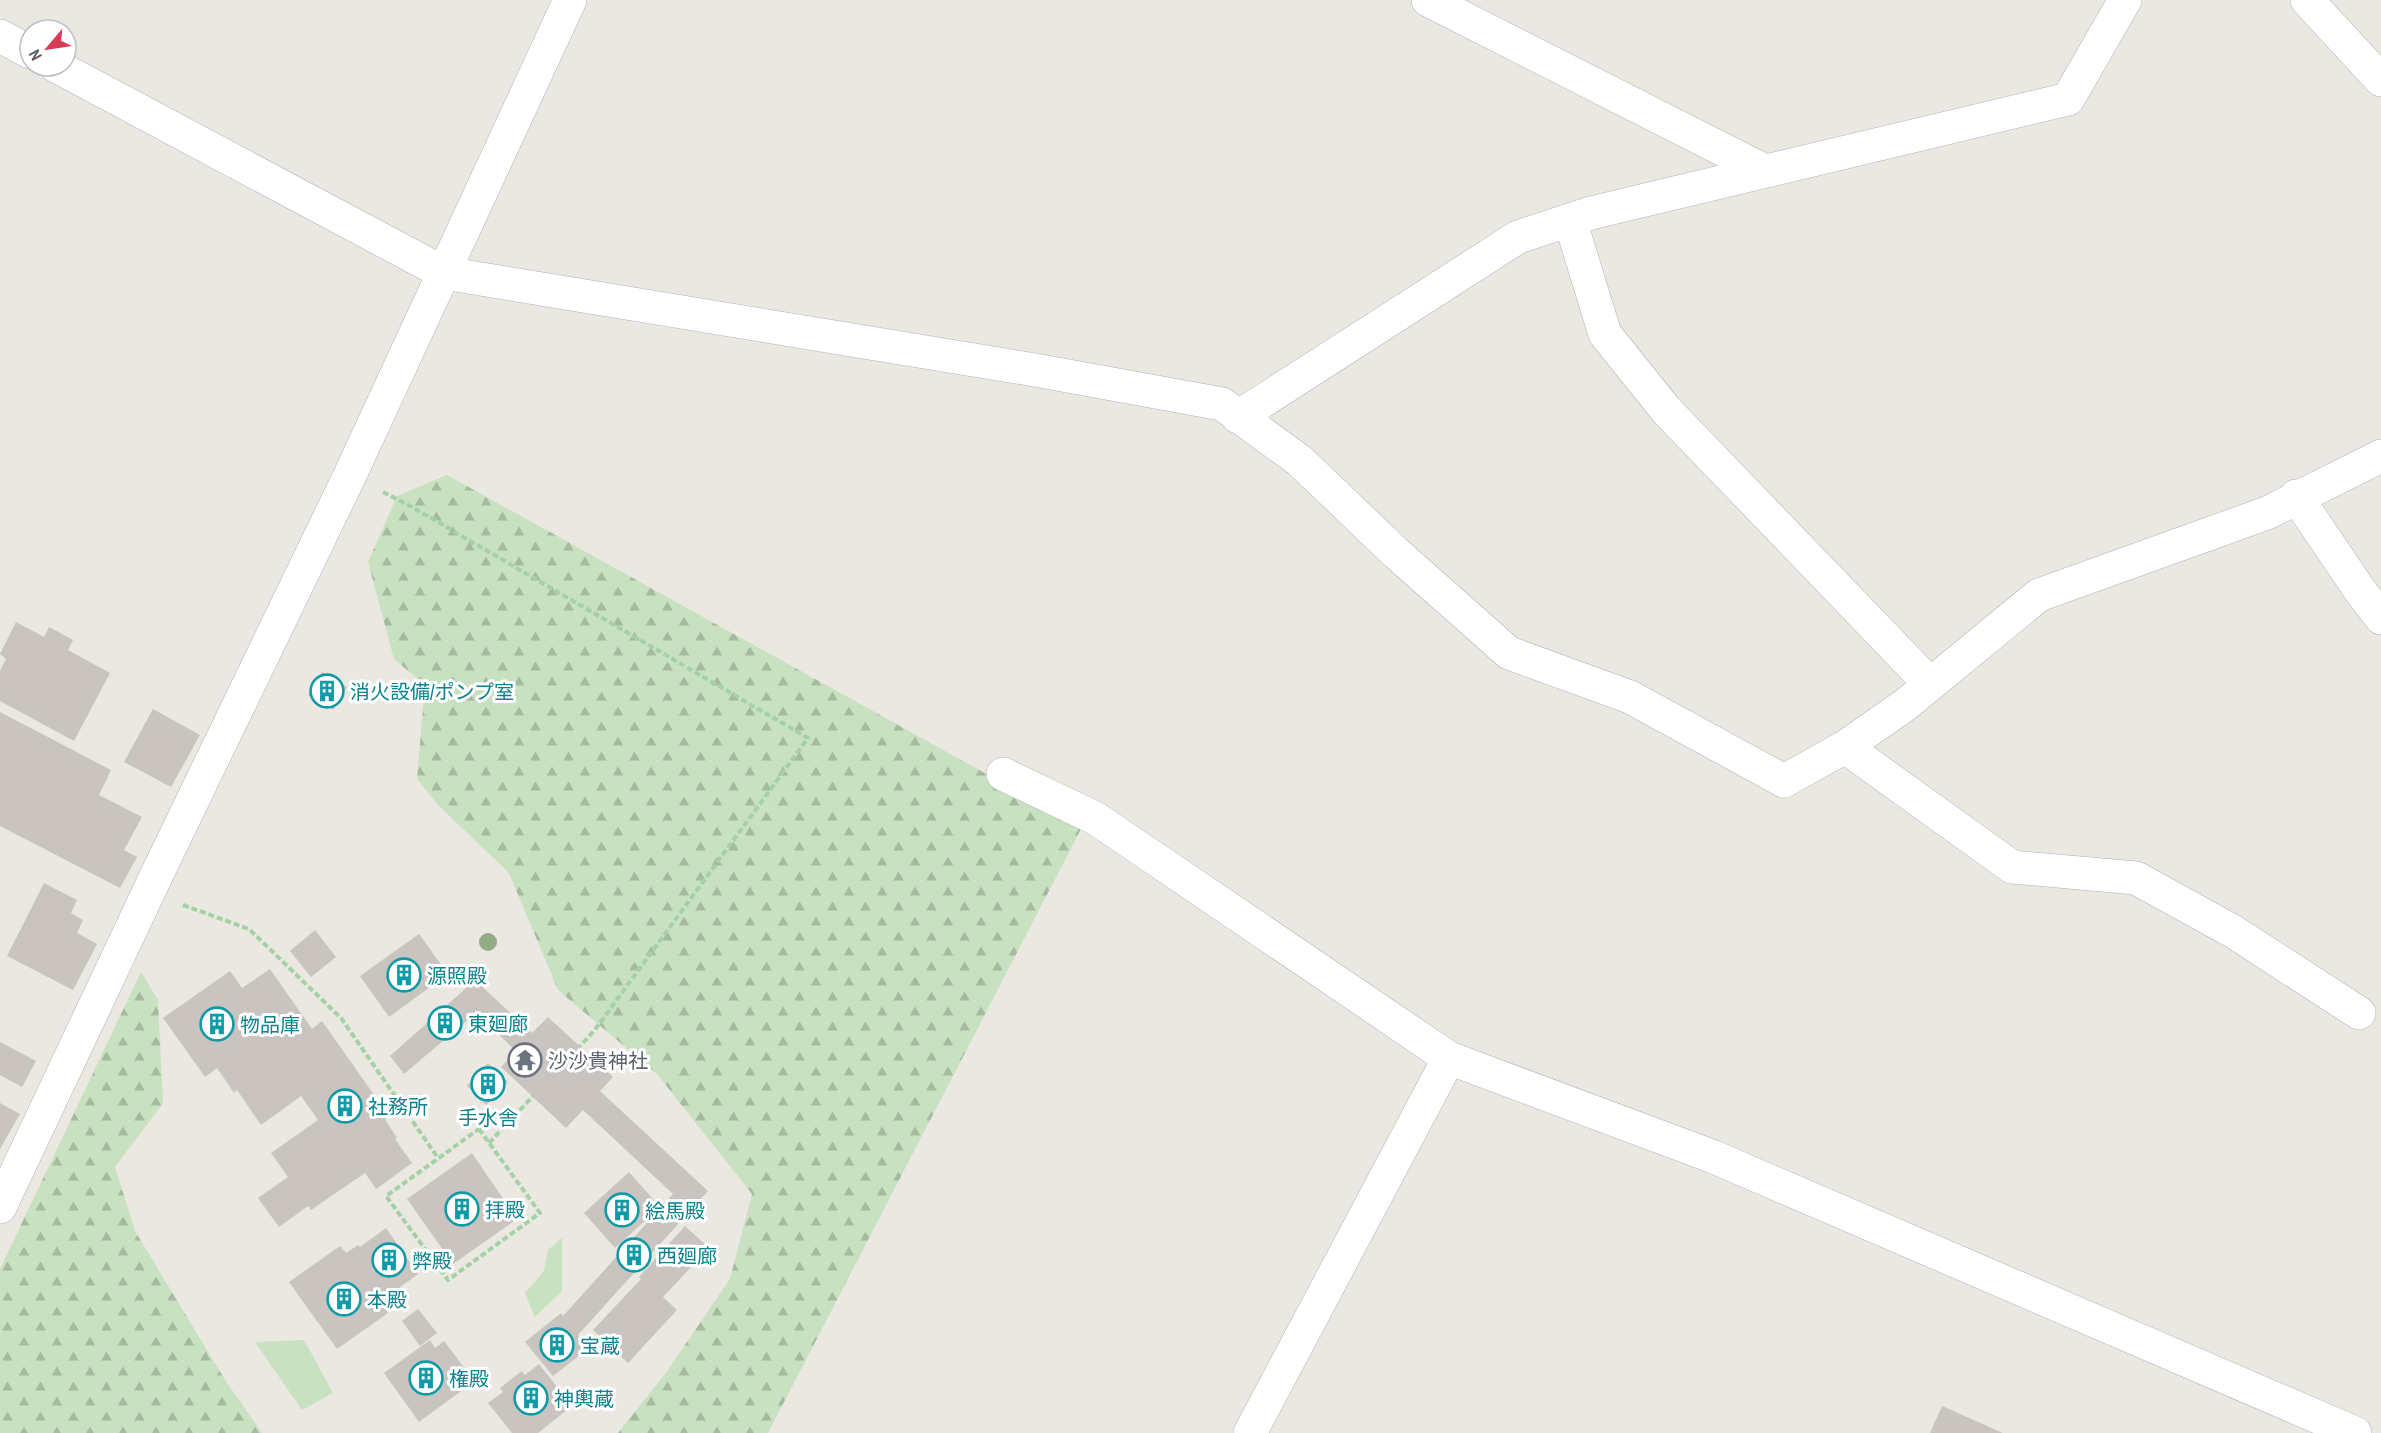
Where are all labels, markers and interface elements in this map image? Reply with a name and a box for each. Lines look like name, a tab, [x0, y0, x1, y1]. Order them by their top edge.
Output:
north arrow	[18, 18, 78, 78]
text: N	[23, 46, 47, 65]
building icon: 消火設備/ポンプ室	[309, 673, 345, 709]
place label: 消火設備/ポンプ室	[350, 678, 514, 705]
building icon: 源照殿	[386, 957, 422, 993]
place label: 源照殿	[427, 962, 487, 989]
building icon: 東廻廊	[427, 1005, 463, 1041]
building icon: 物品庫	[199, 1006, 235, 1042]
place label: 東廻廊	[468, 1010, 528, 1037]
place label: 物品庫	[240, 1011, 300, 1038]
temple icon: 沙沙貴神社	[507, 1042, 543, 1078]
place label: 沙沙貴神社	[548, 1047, 648, 1074]
building icon: 手水舎	[470, 1066, 506, 1102]
building icon: 社務所	[327, 1088, 363, 1124]
place label: 社務所	[368, 1093, 428, 1120]
place label: 手水舎	[458, 1104, 518, 1131]
building icon: 拝殿	[444, 1191, 480, 1227]
building icon: 絵馬殿	[604, 1192, 640, 1228]
place label: 拝殿	[485, 1196, 525, 1223]
place label: 絵馬殿	[645, 1197, 705, 1224]
building icon: 西廻廊	[616, 1237, 652, 1273]
building icon: 弊殿	[371, 1242, 407, 1278]
place label: 西廻廊	[657, 1242, 717, 1269]
place label: 弊殿	[412, 1247, 452, 1274]
building icon: 本殿	[326, 1281, 362, 1317]
place label: 本殿	[367, 1286, 407, 1313]
building icon: 宝蔵	[539, 1327, 575, 1363]
place label: 宝蔵	[580, 1332, 620, 1359]
building icon: 権殿	[408, 1360, 444, 1396]
place label: 権殿	[449, 1365, 489, 1392]
building icon: 神輿蔵	[513, 1380, 549, 1416]
place label: 神輿蔵	[554, 1385, 614, 1412]

